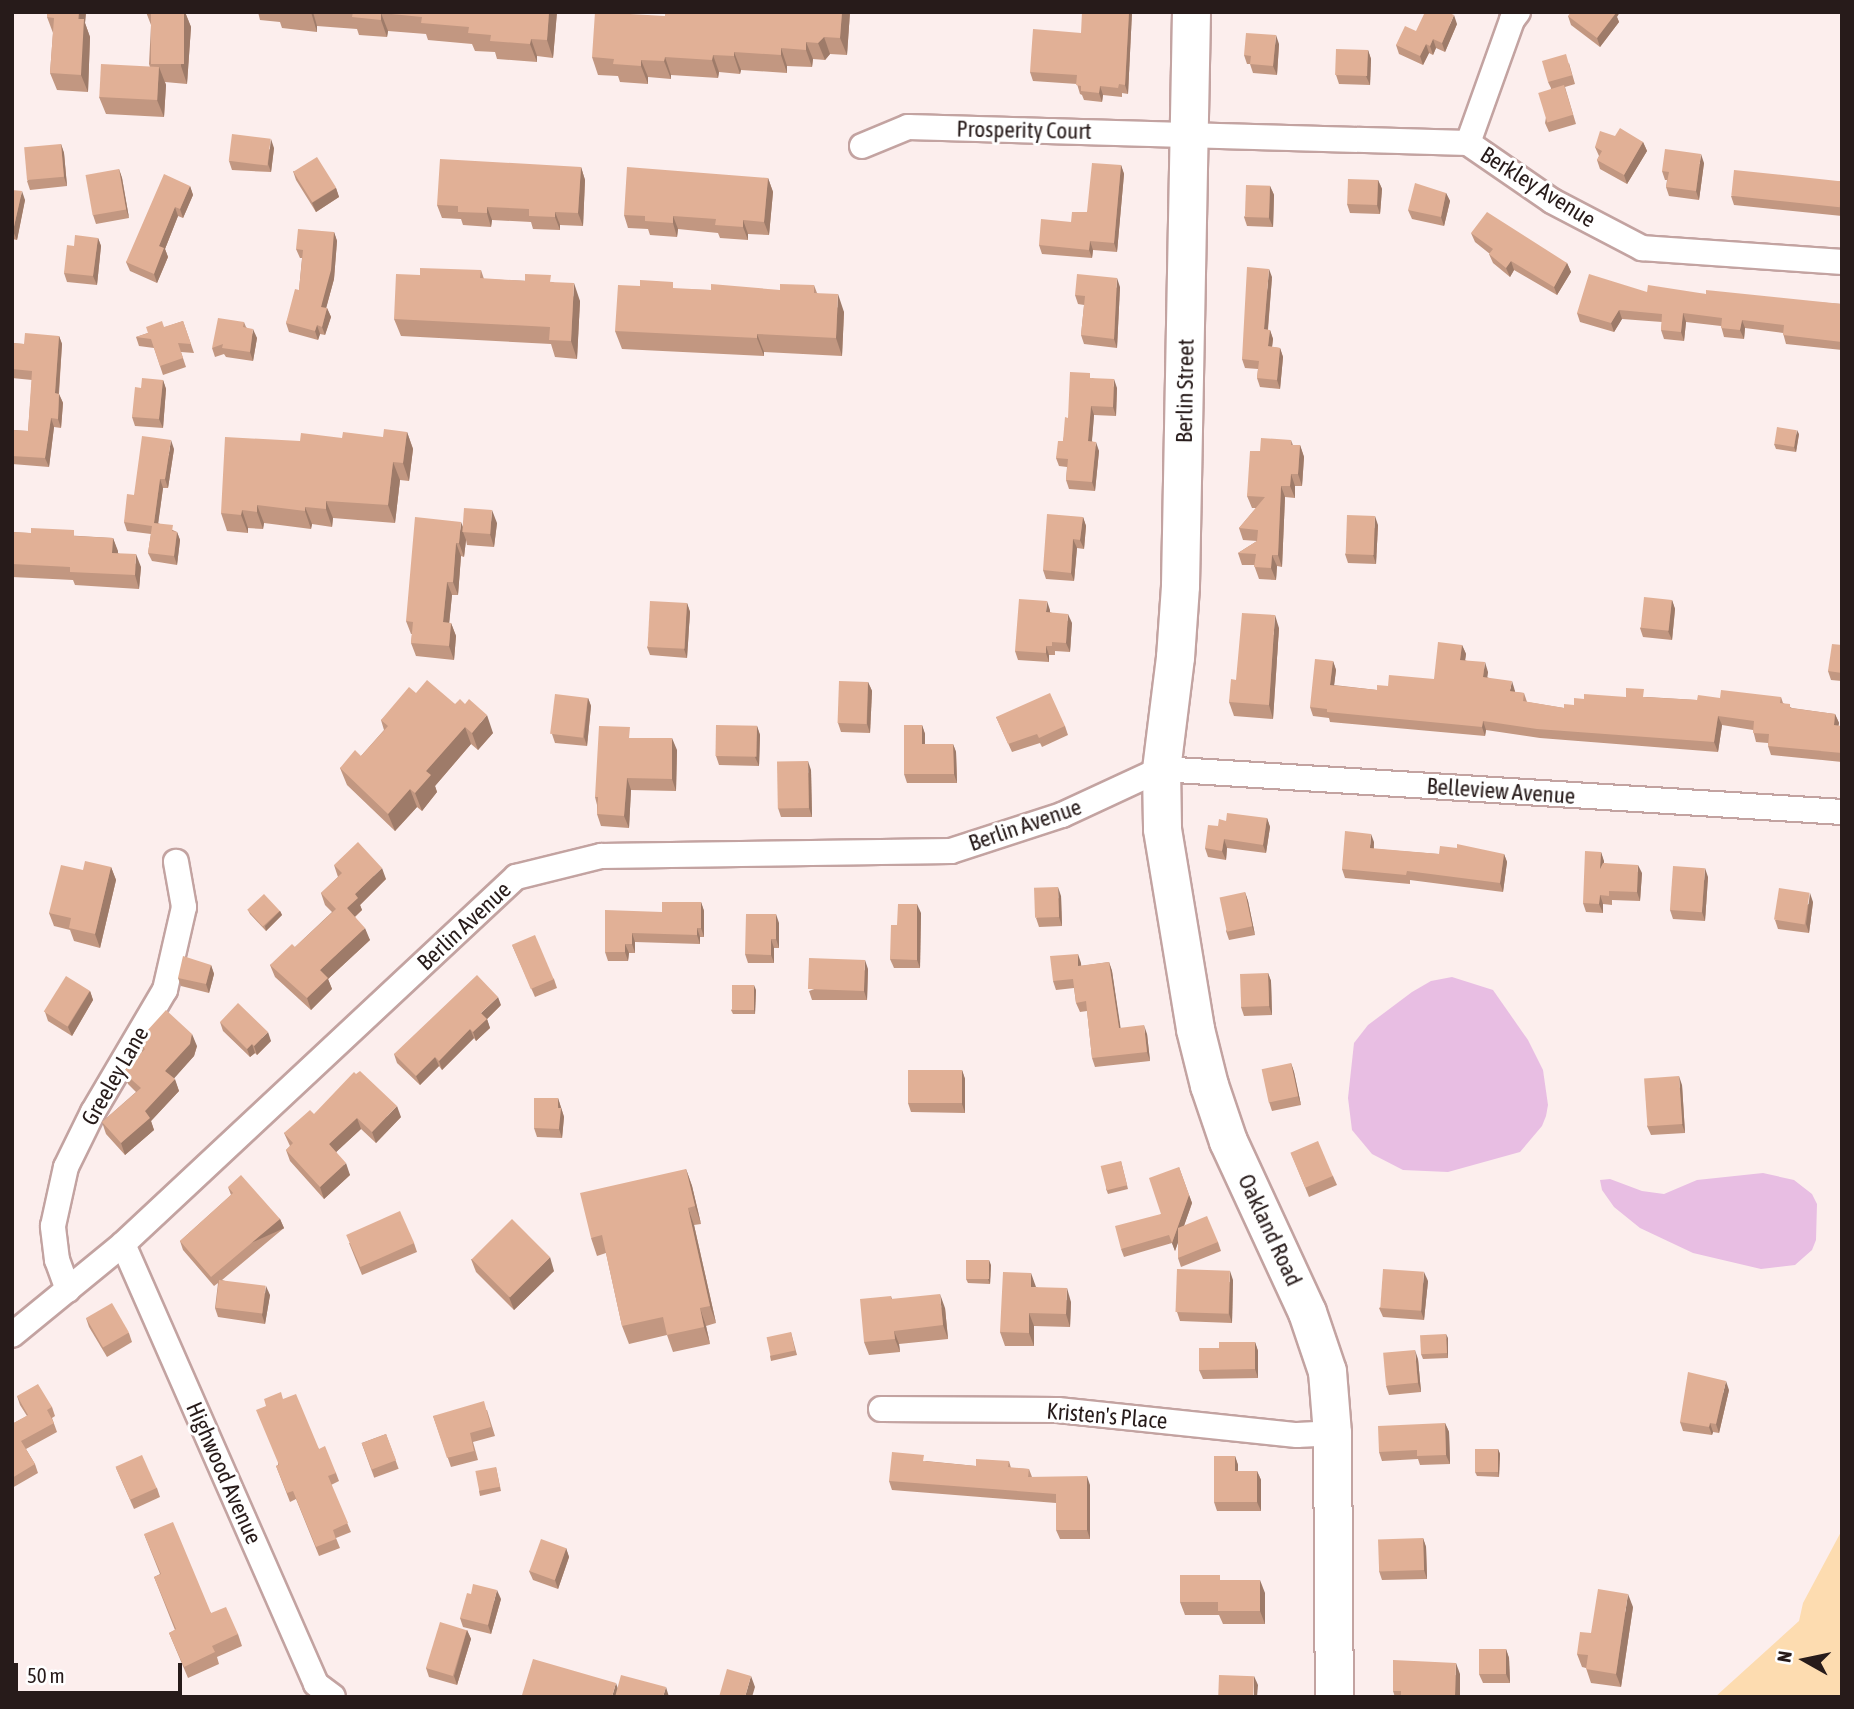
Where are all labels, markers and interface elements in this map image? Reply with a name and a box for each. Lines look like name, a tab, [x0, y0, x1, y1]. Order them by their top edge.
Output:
street label: Prosperity Court	[956, 115, 1092, 145]
street label: Berkley Avenue	[1475, 141, 1601, 233]
street label: Berlin Street	[1170, 339, 1200, 443]
street label: Belleview Avenue	[1426, 772, 1576, 810]
street label: Berlin Avenue	[965, 793, 1085, 857]
street label: Berlin Avenue	[412, 876, 516, 976]
street label: Greeley Lane	[76, 1022, 154, 1130]
street label: Oakland Road	[1232, 1170, 1308, 1290]
street label: Kristen's Place	[1046, 1397, 1168, 1435]
street label: Highwood Avenue	[180, 1398, 268, 1548]
north arrow	[1770, 1625, 1840, 1695]
text: N	[1773, 1649, 1796, 1664]
scale bar	[18, 1650, 186, 1694]
text: 50 m	[27, 1663, 65, 1687]

